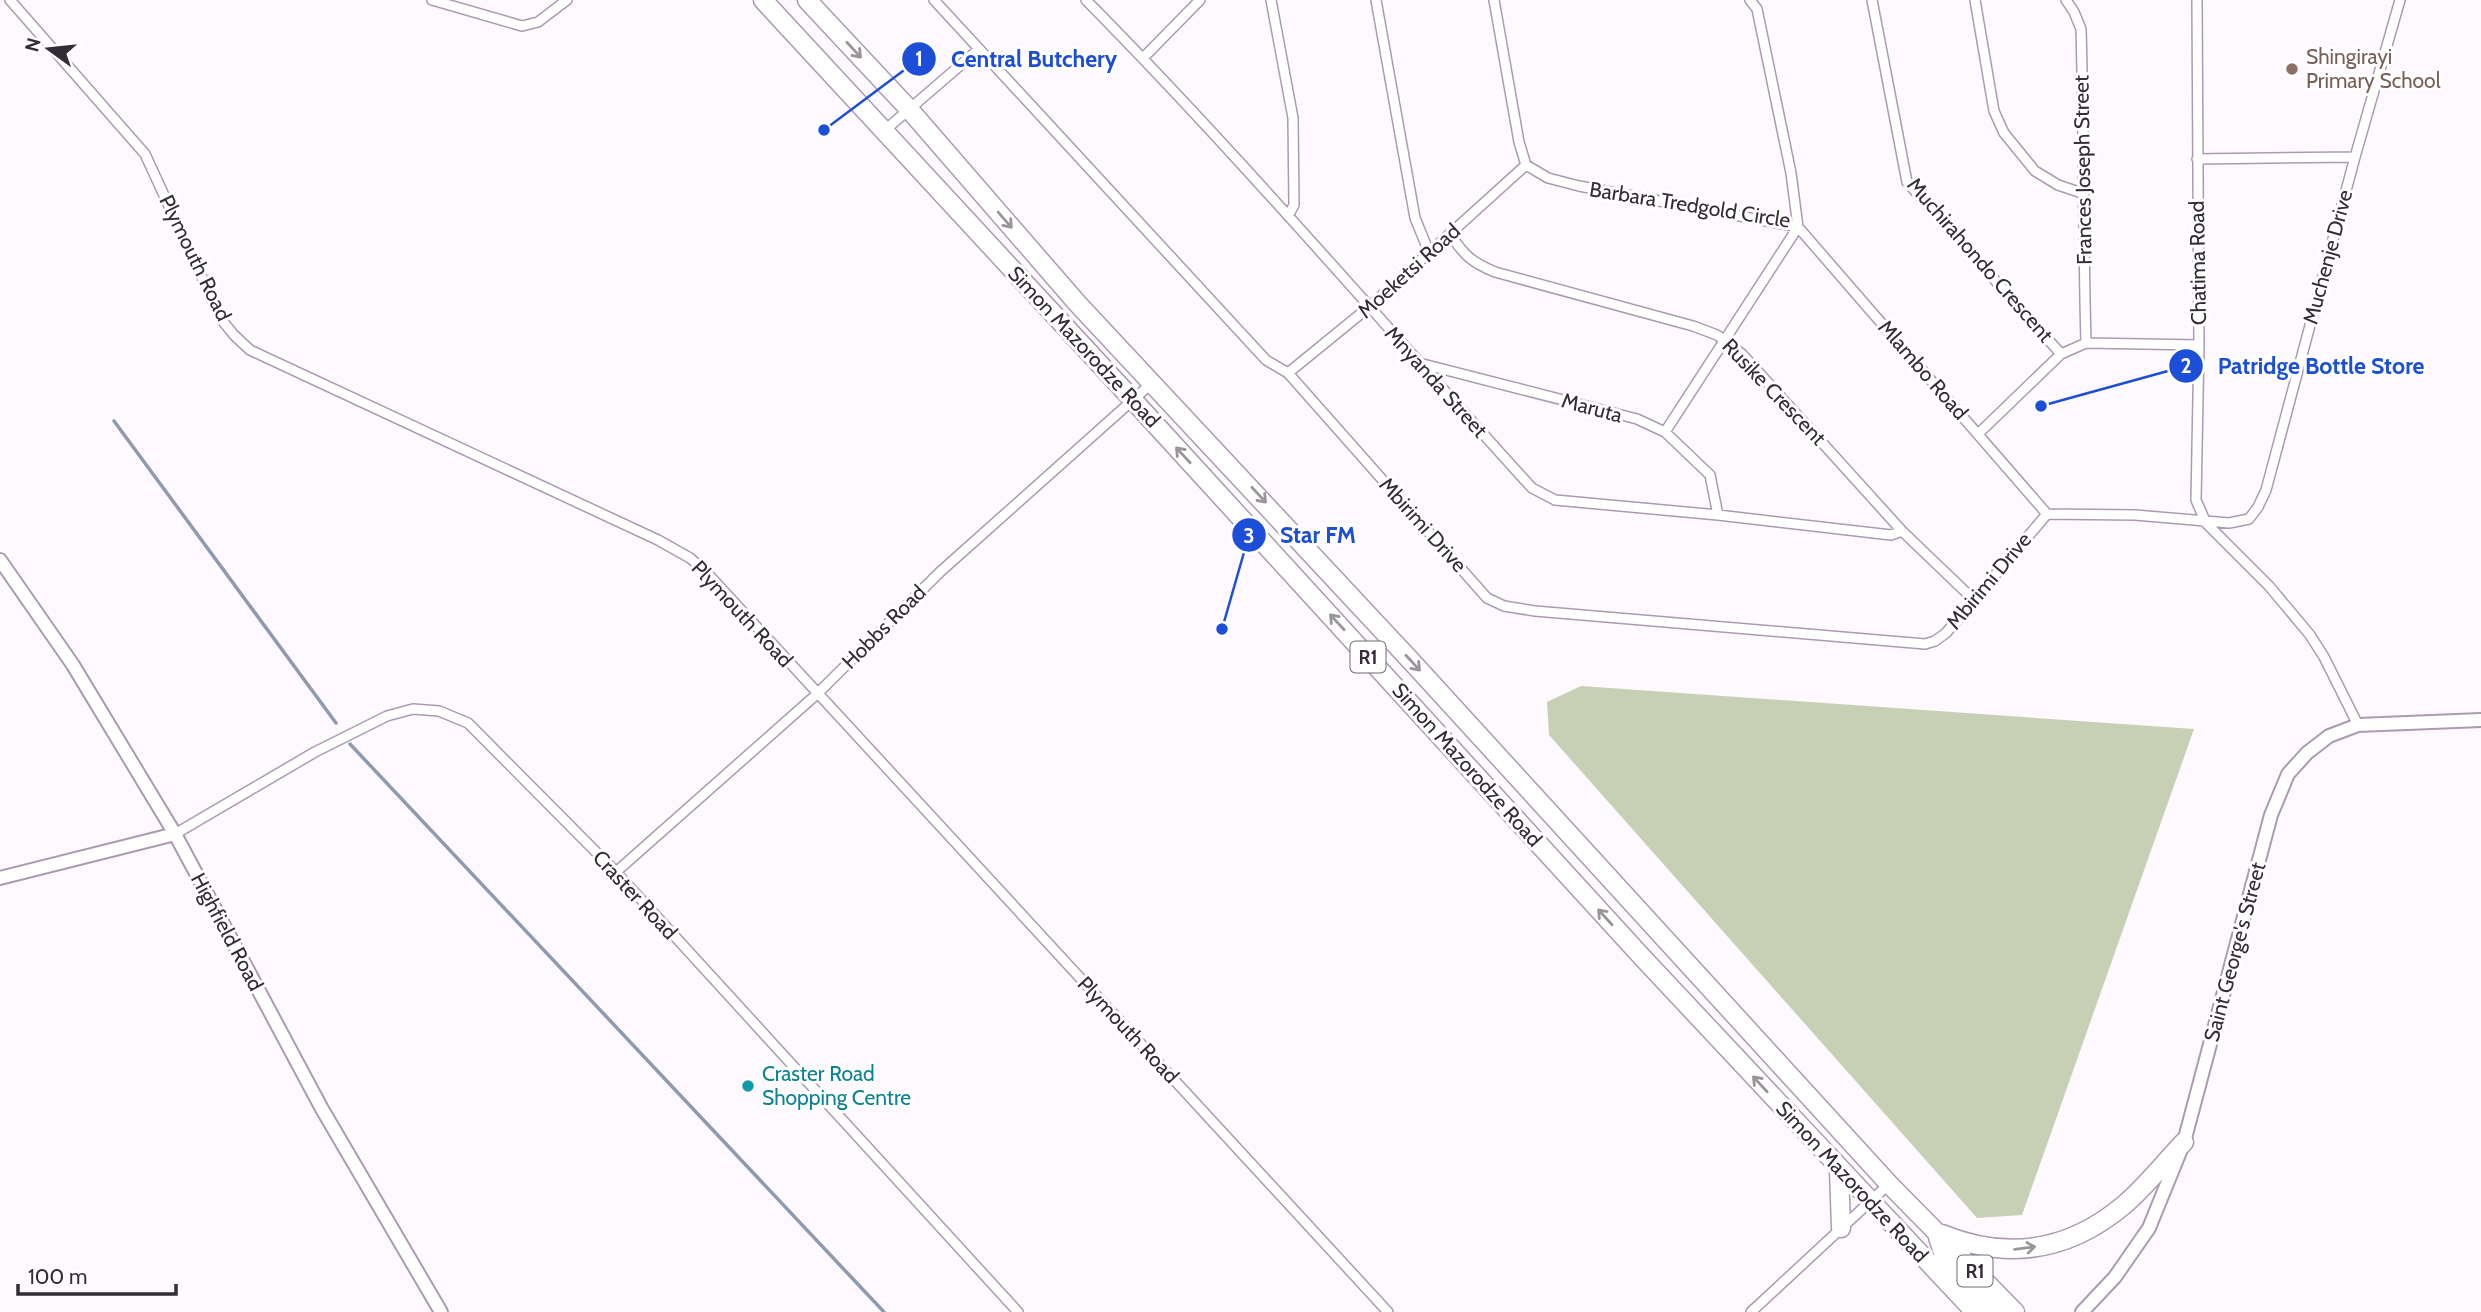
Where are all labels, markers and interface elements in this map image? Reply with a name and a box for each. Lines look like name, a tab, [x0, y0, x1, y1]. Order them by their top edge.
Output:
north arrow	[14, 14, 84, 84]
text: N	[20, 35, 46, 54]
callout: Central Butchery	[902, 37, 1131, 81]
one-way arrow	[846, 41, 862, 59]
place label: Shingirayi Primary School	[2306, 44, 2441, 93]
text: Central Butchery	[951, 45, 1118, 73]
text: 1	[915, 46, 923, 71]
marker: Shingirayi Primary School	[2284, 61, 2300, 77]
street label: Frances Joseph Street	[2068, 75, 2097, 265]
street label: Muchirahondo Crescent	[1902, 172, 2059, 347]
street label: Barbara Tredgold Circle	[1588, 176, 1793, 233]
street label: Muchenje Drive	[2298, 187, 2359, 327]
street label: Plymouth Road	[154, 191, 237, 325]
street label: Chatima Road	[2184, 201, 2211, 325]
one-way arrow	[997, 210, 1013, 228]
street label: Moeketsi Road	[1352, 218, 1465, 323]
street label: Simon Mazorodze Road	[1003, 261, 1166, 433]
street label: Mlambo Road	[1873, 315, 1973, 425]
street label: Mnyanda Street	[1380, 321, 1493, 442]
street label: Rusike Crescent	[1717, 333, 1831, 450]
callout: Patridge Bottle Store	[2169, 344, 2439, 388]
text: Patridge Bottle Store	[2218, 352, 2425, 380]
text: 2	[2180, 353, 2192, 378]
street label: Maruta	[1559, 387, 1625, 428]
one-way arrow	[1175, 446, 1191, 464]
street label: Mbirimi Drive	[1374, 472, 1473, 577]
one-way arrow	[1250, 486, 1267, 503]
callout: Star FM	[1231, 513, 1370, 557]
text: Star FM	[1280, 521, 1356, 549]
text: 3	[1243, 523, 1255, 548]
street label: Mbirimi Drive	[1941, 527, 2037, 634]
street label: Plymouth Road	[686, 555, 798, 672]
street label: Hobbs Road	[836, 579, 931, 674]
one-way arrow	[1329, 613, 1345, 631]
road number: R1	[1350, 642, 1386, 672]
one-way arrow	[1405, 654, 1421, 672]
street label: Simon Mazorodze Road	[1387, 678, 1547, 852]
street label: Craster Road	[588, 845, 683, 944]
street label: Saint George's Street	[2199, 859, 2270, 1044]
street label: Highfield Road	[186, 869, 269, 995]
one-way arrow	[1597, 908, 1613, 926]
street label: Plymouth Road	[1072, 971, 1184, 1088]
place label: Craster Road Shopping Centre	[762, 1061, 911, 1110]
one-way arrow	[1752, 1076, 1769, 1093]
marker: Craster Road Shopping Centre	[740, 1078, 756, 1094]
street label: Simon Mazorodze Road	[1771, 1096, 1934, 1268]
one-way arrow	[2013, 1242, 2036, 1255]
scale bar	[18, 1252, 175, 1296]
road number: R1	[1958, 1256, 1993, 1287]
text: 100 m	[28, 1264, 87, 1289]

